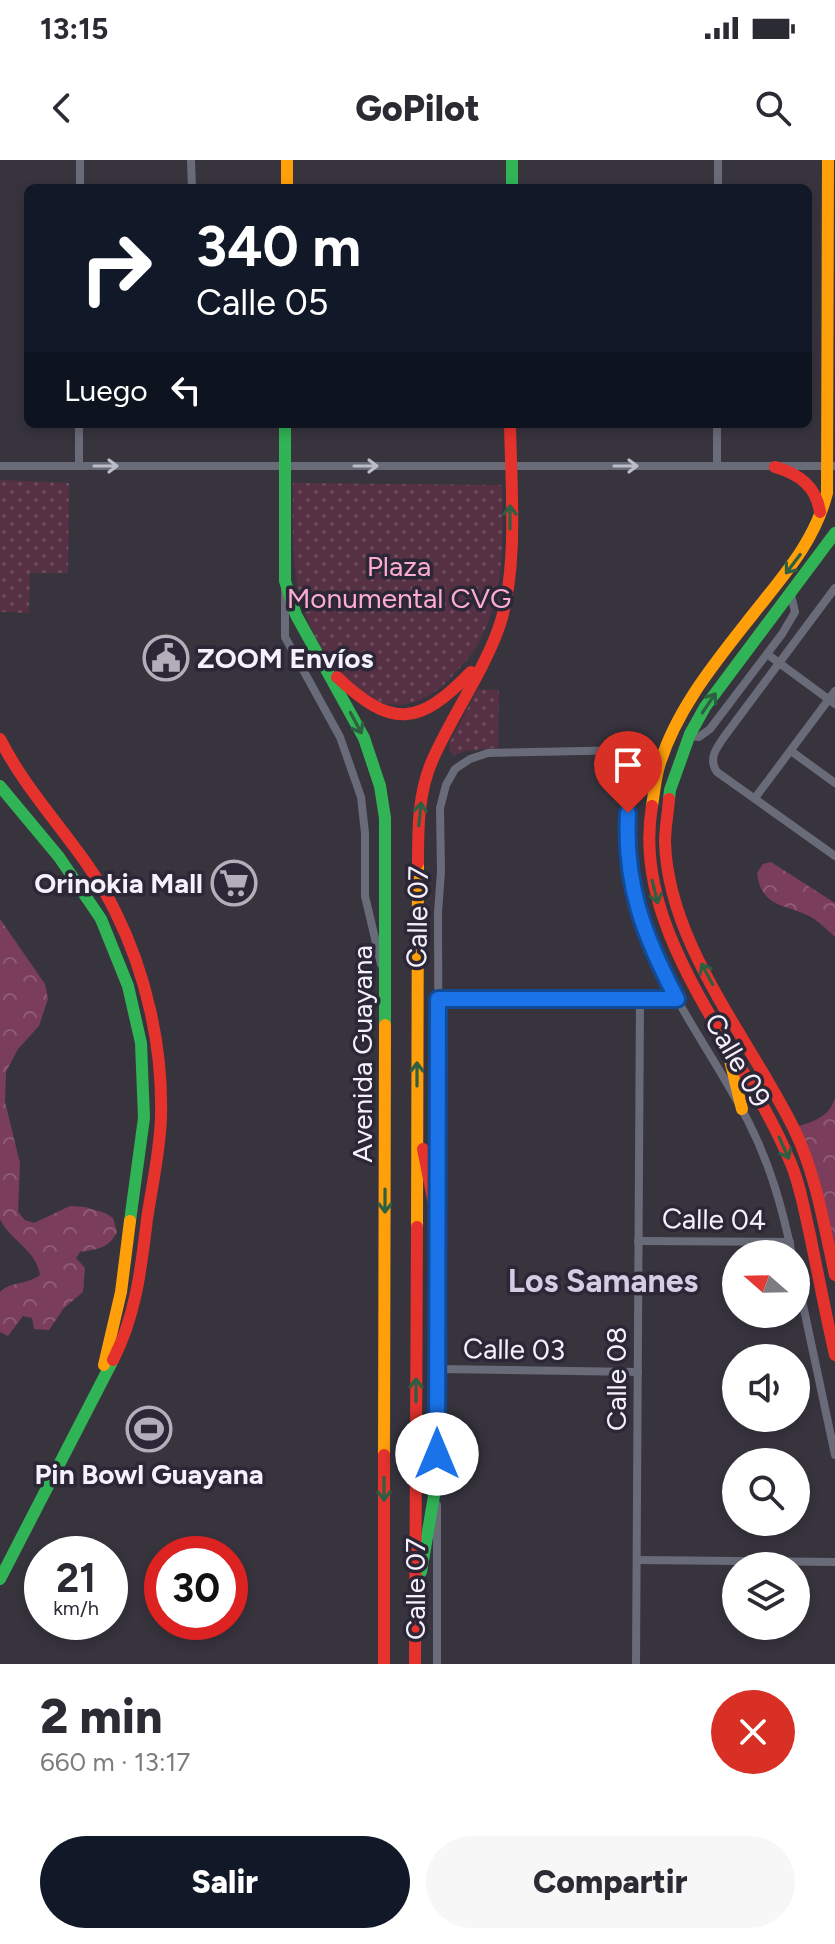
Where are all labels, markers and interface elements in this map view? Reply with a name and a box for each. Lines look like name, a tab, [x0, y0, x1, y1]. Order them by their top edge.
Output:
text: 13:15	[40, 10, 108, 47]
icon: back	[40, 86, 84, 130]
icon: search	[751, 86, 795, 130]
text: GoPilot	[355, 87, 480, 130]
text: 340 m	[196, 213, 361, 280]
icon: right	[64, 216, 168, 320]
text: Calle 05	[196, 281, 328, 324]
icon: left	[164, 368, 208, 412]
text: Luego	[64, 372, 148, 409]
one-way arrow	[92, 458, 119, 474]
one-way arrow	[352, 458, 379, 474]
one-way arrow	[612, 458, 639, 474]
one-way arrow	[502, 504, 518, 531]
park label: Plaza Monumental CVG	[287, 549, 511, 615]
one-way arrow	[785, 553, 802, 574]
public building icon: ZOOM Envíos	[142, 634, 190, 682]
place label: ZOOM Envíos	[197, 641, 374, 675]
one-way arrow	[701, 693, 717, 715]
one-way arrow	[348, 710, 364, 734]
pin	[594, 731, 662, 813]
icon: arrive	[606, 743, 650, 787]
one-way arrow	[412, 801, 427, 828]
supermarket icon: Orinokia Mall	[210, 859, 258, 907]
place label: Orinokia Mall	[34, 866, 203, 900]
street label: Calle 07	[399, 866, 435, 968]
one-way arrow	[648, 879, 663, 905]
street label: Avenida Guayana	[345, 945, 379, 1163]
one-way arrow	[698, 962, 714, 986]
street label: Calle 09	[698, 1007, 778, 1113]
one-way arrow	[409, 1061, 425, 1088]
one-way arrow	[778, 1136, 793, 1160]
one-way arrow	[377, 1187, 393, 1214]
street label: Calle 04	[662, 1201, 766, 1237]
north arrow	[722, 1240, 810, 1328]
map controls	[722, 1240, 810, 1640]
district label: Los Samanes	[508, 1262, 698, 1300]
street label: Calle 08	[599, 1327, 633, 1431]
street label: Calle 03	[463, 1331, 565, 1367]
button: sound	[722, 1344, 810, 1432]
one-way arrow	[408, 1377, 424, 1404]
sports icon: Pin Bowl Guayana	[125, 1405, 173, 1453]
position arrow	[395, 1412, 479, 1496]
button: search	[722, 1448, 810, 1536]
place label: Pin Bowl Guayana	[34, 1457, 264, 1491]
one-way arrow	[376, 1475, 392, 1502]
speed limit sign: 30	[144, 1536, 248, 1640]
street label: Calle 07	[398, 1538, 432, 1640]
button: layers	[722, 1552, 810, 1640]
text: 21	[56, 1554, 96, 1602]
text: km/h	[53, 1596, 99, 1620]
text: 2 min	[40, 1687, 163, 1745]
button: close	[711, 1690, 795, 1774]
text: 660 m · 13:17	[40, 1746, 190, 1778]
button: Salir	[40, 1836, 410, 1928]
button: Compartir	[426, 1836, 795, 1928]

